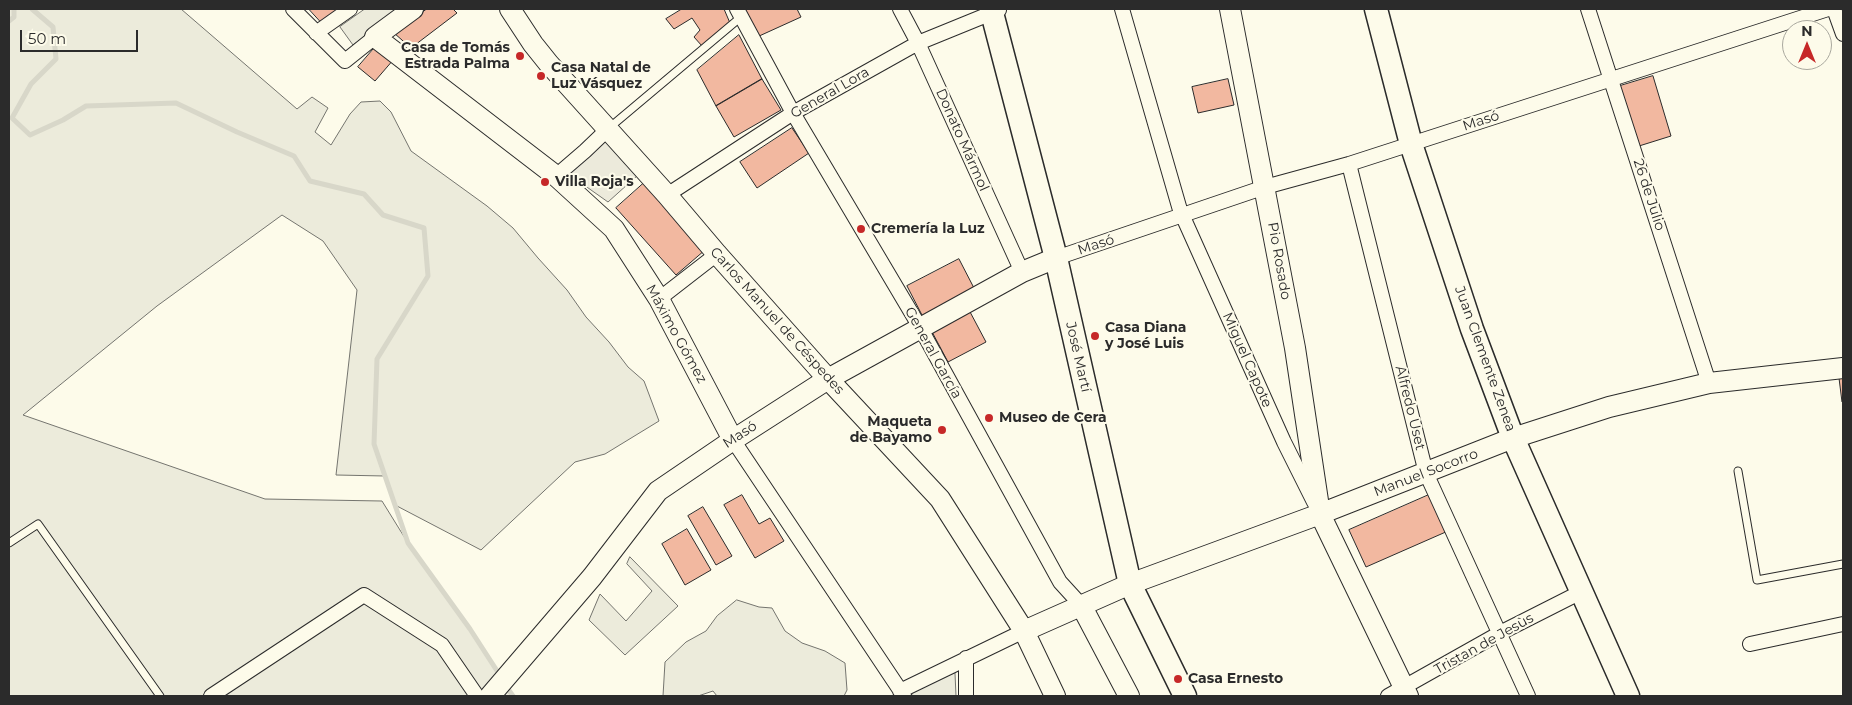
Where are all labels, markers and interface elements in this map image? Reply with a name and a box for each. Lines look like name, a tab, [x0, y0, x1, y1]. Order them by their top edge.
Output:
scale bar	[22, 20, 140, 52]
north arrow	[1782, 20, 1832, 70]
text: N	[1801, 22, 1813, 40]
text: 50 m	[28, 29, 66, 48]
place label: Casa de Tomás Estrada Palma	[401, 40, 510, 72]
marker: Casa de Tomás Estrada Palma	[514, 50, 526, 62]
place label: Casa Natal de Luz Vásquez	[551, 60, 651, 92]
street label: General Lora	[788, 64, 872, 122]
marker: Casa Natal de Luz Vásquez	[535, 70, 547, 82]
street label: Donato Mármol	[932, 86, 992, 194]
street label: Masó	[1461, 107, 1501, 135]
street label: 26 de Julio	[1630, 157, 1668, 233]
place label: Villa Roja's	[555, 174, 634, 190]
marker: Villa Roja's	[539, 176, 551, 188]
place label: Cremería la Luz	[871, 221, 985, 237]
street label: Pio Rosado	[1264, 221, 1294, 301]
marker: Cremería la Luz	[855, 223, 867, 235]
street label: Masó	[1076, 231, 1116, 259]
street label: Carlos Manuel de Céspedes	[706, 244, 848, 398]
street label: Máximo Gómez	[642, 282, 710, 386]
street label: Juan Clemente Zenea	[1451, 284, 1519, 434]
street label: General García	[901, 304, 965, 402]
street label: Miguel Capote	[1219, 310, 1275, 410]
street label: José Martí	[1062, 320, 1094, 394]
place label: Casa Diana y José Luis	[1105, 320, 1186, 352]
marker: Casa Diana y José Luis	[1089, 330, 1101, 342]
street label: Alfredo Uset	[1391, 364, 1429, 452]
place label: Museo de Cera	[999, 410, 1107, 426]
marker: Museo de Cera	[983, 412, 995, 424]
place label: Maqueta de Bayamo	[850, 414, 932, 447]
street label: Masó	[720, 418, 760, 452]
marker: Maqueta de Bayamo	[936, 424, 948, 436]
street label: Manuel Socorro	[1372, 445, 1480, 501]
street label: Tristan de Jesùs	[1431, 610, 1537, 678]
place label: Casa Ernesto	[1188, 671, 1283, 687]
marker: Casa Ernesto	[1172, 673, 1184, 685]

